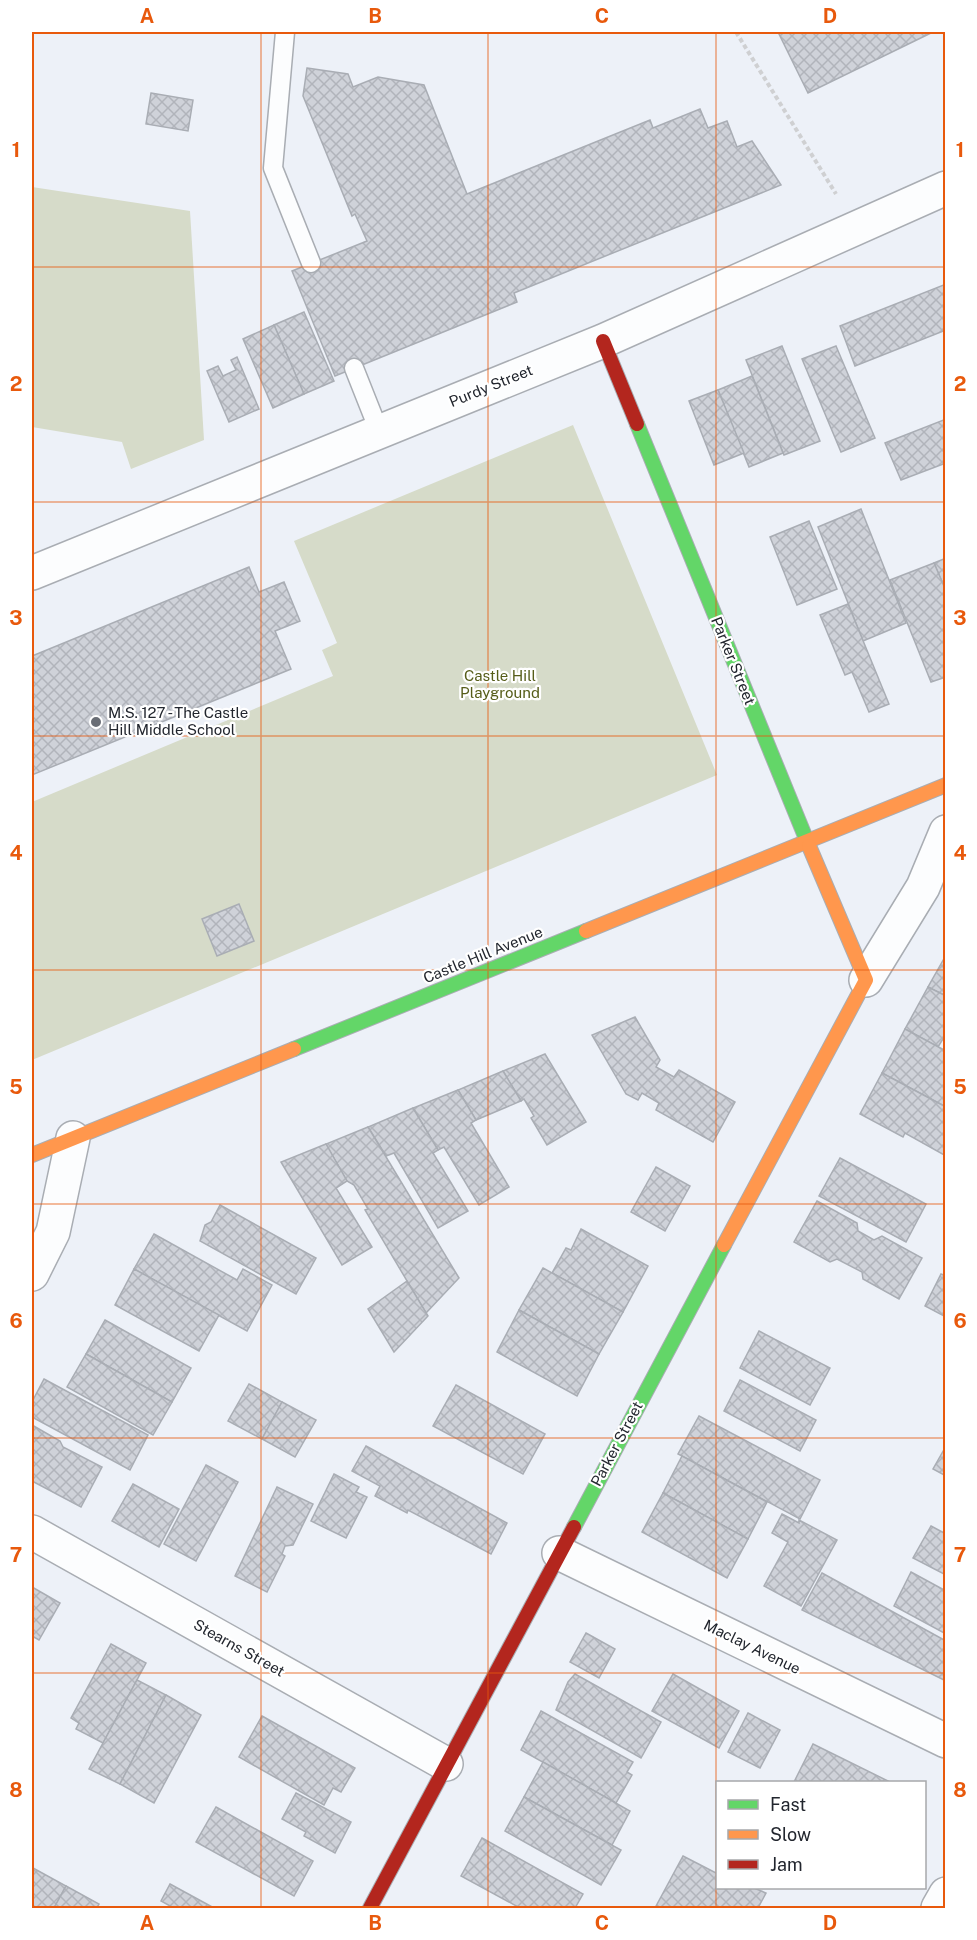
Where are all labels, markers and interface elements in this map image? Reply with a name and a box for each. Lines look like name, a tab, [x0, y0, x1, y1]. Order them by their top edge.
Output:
text: A	[140, 4, 154, 28]
text: B	[368, 4, 382, 28]
text: C	[595, 4, 609, 28]
text: D	[823, 4, 837, 28]
text: 1	[12, 138, 20, 162]
text: 1	[956, 138, 964, 162]
street label: Purdy Street	[447, 361, 535, 410]
text: 2	[10, 372, 22, 396]
text: 2	[954, 372, 966, 396]
text: 3	[9, 606, 23, 630]
text: 3	[953, 606, 967, 630]
street label: Parker Street	[708, 614, 759, 707]
park label: Castle Hill Playground	[460, 667, 540, 701]
place label: M.S. 127 - The Castle Hill Middle School	[108, 704, 248, 738]
marker: M.S. 127 - The Castle Hill Middle School	[89, 715, 103, 729]
text: 4	[9, 841, 23, 865]
text: 4	[953, 841, 967, 865]
street label: Castle Hill Avenue	[421, 923, 545, 986]
text: 5	[9, 1075, 23, 1099]
text: 5	[953, 1075, 967, 1099]
text: 6	[9, 1309, 23, 1333]
text: 6	[953, 1309, 967, 1333]
street label: Parker Street	[587, 1398, 646, 1489]
text: 7	[10, 1543, 22, 1567]
text: 7	[954, 1543, 966, 1567]
street label: Stearns Street	[191, 1616, 288, 1680]
street label: Maclay Avenue	[701, 1616, 803, 1677]
text: 8	[9, 1778, 23, 1802]
text: 8	[953, 1778, 967, 1802]
legend	[716, 1781, 926, 1889]
text: Fast	[770, 1794, 806, 1815]
text: Slow	[770, 1824, 811, 1845]
text: Jam	[770, 1854, 803, 1875]
text: A	[140, 1911, 154, 1935]
text: B	[368, 1911, 382, 1935]
text: C	[595, 1911, 609, 1935]
text: D	[823, 1911, 837, 1935]

